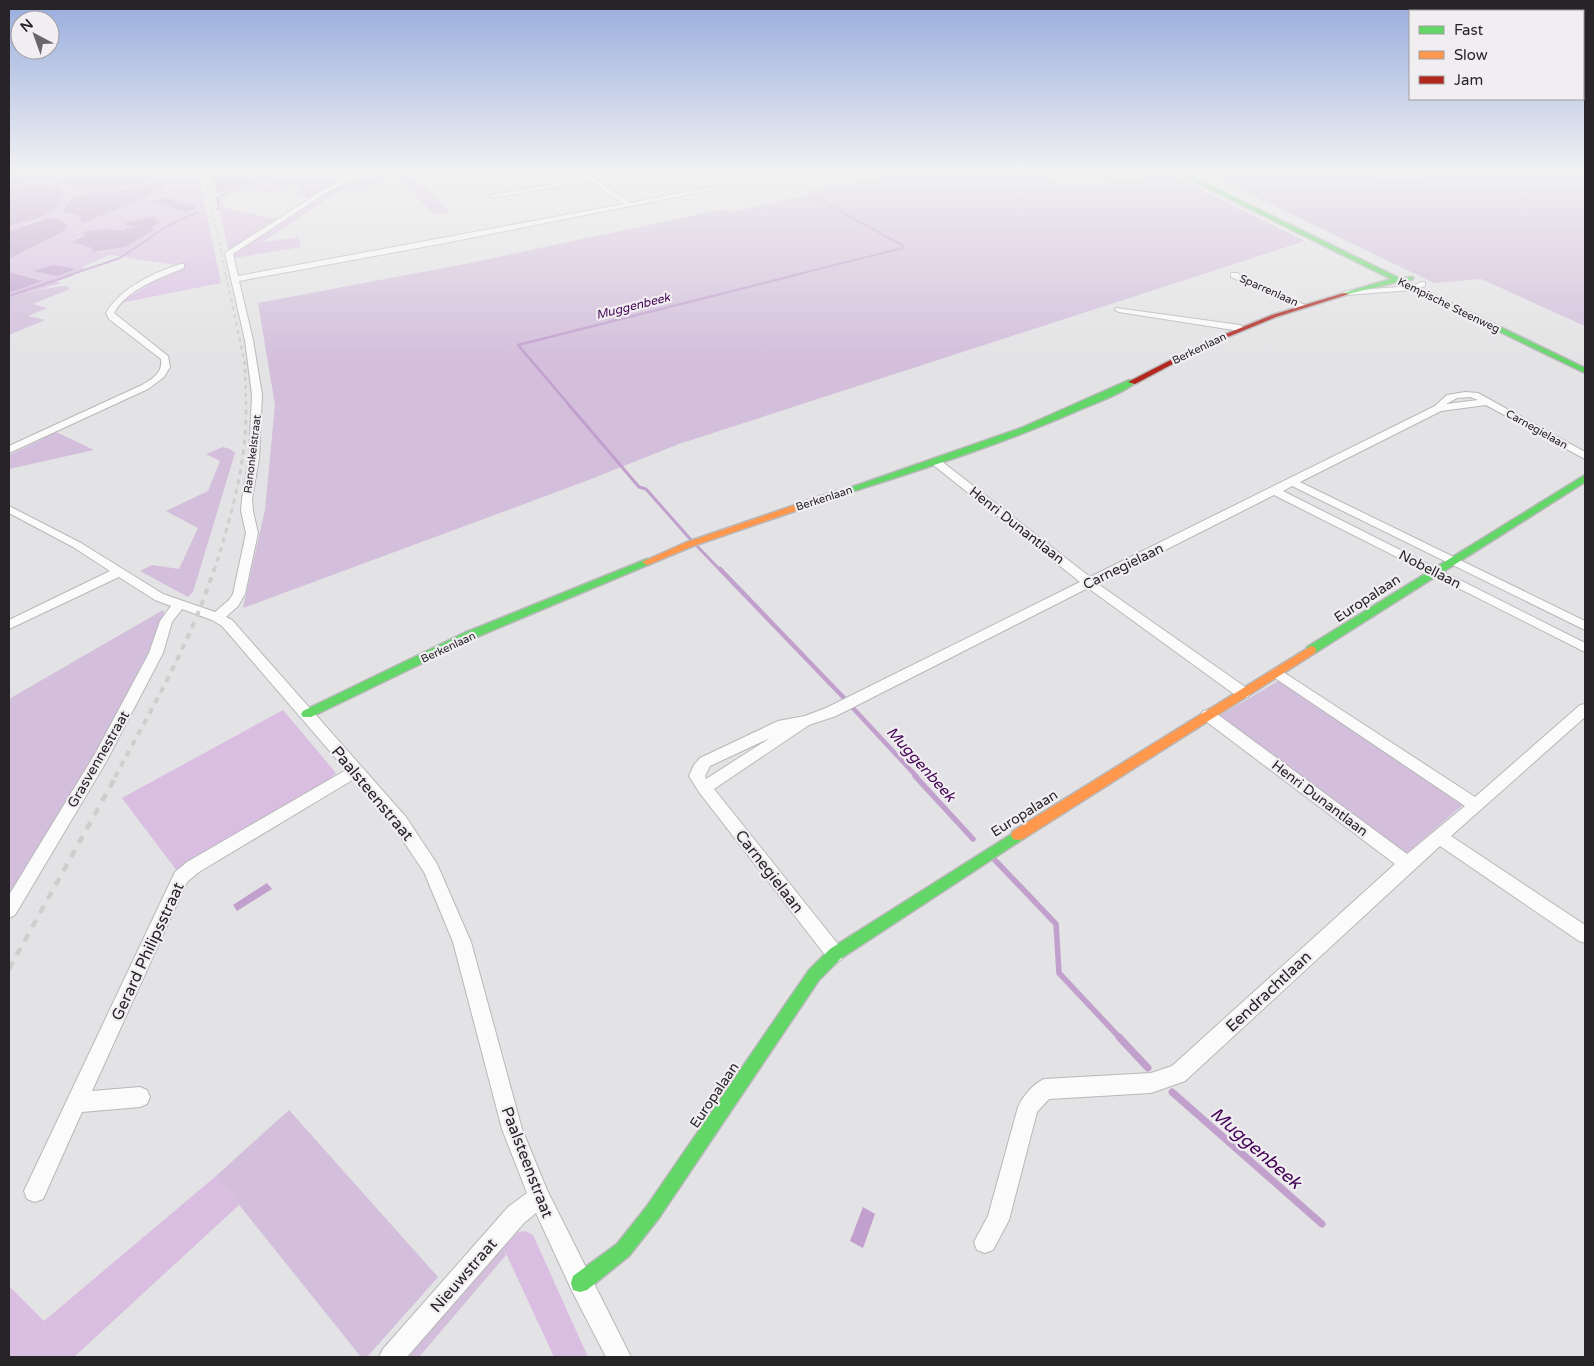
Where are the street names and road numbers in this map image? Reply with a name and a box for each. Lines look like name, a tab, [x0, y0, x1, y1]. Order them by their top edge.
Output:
street label: Sparrenlaan	[1237, 272, 1300, 309]
street label: Kempische Steenweg	[1396, 275, 1502, 336]
street label: Berkenlaan	[1170, 330, 1228, 367]
street label: Carnegielaan	[1504, 407, 1570, 452]
street label: Ranonkelstraat	[241, 414, 264, 494]
street label: Berkenlaan	[794, 483, 854, 514]
street label: Henri Dunantlaan	[966, 483, 1068, 568]
street label: Carnegielaan	[1080, 540, 1166, 593]
street label: Nobellaan	[1396, 547, 1464, 592]
street label: Europalaan	[1331, 571, 1404, 626]
street label: Berkenlaan	[419, 629, 478, 666]
street label: Grasvennestraat	[64, 707, 133, 811]
street label: Paalsteenstraat	[327, 742, 418, 845]
street label: Henri Dunantlaan	[1268, 757, 1371, 840]
street label: Europalaan	[988, 786, 1061, 841]
street label: Carnegielaan	[731, 826, 808, 917]
street label: Gerard Philipsstraat	[107, 879, 189, 1024]
street label: Eendrachtlaan	[1222, 947, 1316, 1037]
street label: Europalaan	[686, 1059, 743, 1131]
street label: Paalsteenstraat	[497, 1104, 557, 1221]
street label: Nieuwstraat	[426, 1234, 501, 1317]

